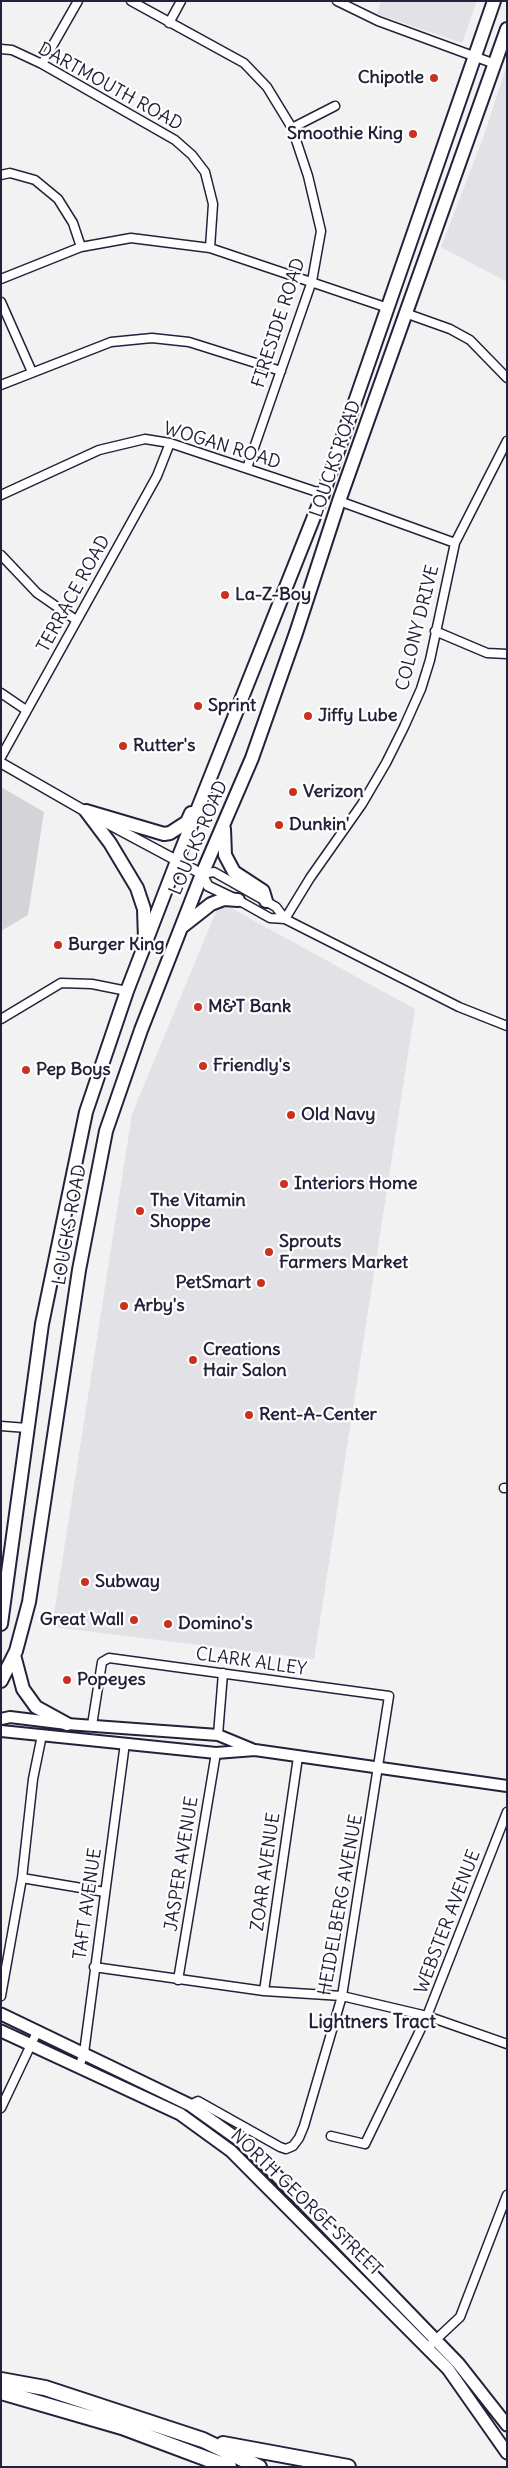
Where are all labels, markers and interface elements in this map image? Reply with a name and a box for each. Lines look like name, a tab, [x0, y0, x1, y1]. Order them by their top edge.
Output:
street label: DARTMOUTH ROAD	[34, 38, 186, 136]
place label: Chipotle	[358, 67, 424, 89]
marker: Chipotle	[428, 72, 440, 84]
place label: Smoothie King	[287, 123, 403, 145]
marker: Smoothie King	[407, 128, 419, 140]
street label: FIRESIDE ROAD	[248, 255, 310, 391]
street label: LOUCKS ROAD	[306, 398, 366, 520]
street label: WOGAN ROAD	[161, 418, 283, 474]
street label: TERRACE ROAD	[33, 532, 115, 656]
street label: COLONY DRIVE	[392, 563, 444, 693]
place label: La-Z-Boy	[235, 584, 311, 606]
marker: La-Z-Boy	[219, 589, 231, 601]
place label: Sprint	[208, 695, 256, 717]
marker: Sprint	[192, 700, 204, 712]
place label: Jiffy Lube	[318, 705, 397, 727]
marker: Jiffy Lube	[302, 710, 314, 722]
place label: Rutter's	[133, 735, 195, 757]
marker: Rutter's	[117, 740, 129, 752]
street label: LOUCKS ROAD	[165, 778, 233, 898]
place label: Verizon	[303, 781, 364, 803]
marker: Verizon	[287, 786, 299, 798]
place label: Dunkin'	[289, 814, 349, 836]
marker: Dunkin'	[273, 819, 285, 831]
place label: Burger King	[68, 934, 164, 956]
marker: Burger King	[52, 939, 64, 951]
place label: M&T Bank	[208, 996, 291, 1018]
marker: M&T Bank	[192, 1001, 204, 1013]
place label: Friendly's	[213, 1055, 290, 1077]
place label: Pep Boys	[36, 1059, 111, 1081]
marker: Friendly's	[197, 1060, 209, 1072]
marker: Pep Boys	[20, 1064, 32, 1076]
place label: Old Navy	[301, 1104, 375, 1126]
marker: Old Navy	[285, 1109, 297, 1121]
street label: LOUCKS ROAD	[49, 1163, 91, 1287]
place label: Interiors Home	[294, 1173, 417, 1195]
marker: Interiors Home	[278, 1178, 290, 1190]
place label: The Vitamin Shoppe	[150, 1190, 246, 1232]
marker: The Vitamin Shoppe	[134, 1205, 146, 1217]
place label: Sprouts Farmers Market	[279, 1231, 408, 1274]
marker: Sprouts Farmers Market	[263, 1246, 275, 1258]
place label: PetSmart	[176, 1272, 251, 1294]
marker: PetSmart	[255, 1277, 267, 1289]
place label: Arby's	[134, 1295, 185, 1317]
marker: Arby's	[118, 1300, 130, 1312]
place label: Creations Hair Salon	[203, 1339, 287, 1382]
marker: Creations Hair Salon	[187, 1354, 199, 1366]
place label: Rent-A-Center	[259, 1404, 377, 1426]
marker: Rent-A-Center	[243, 1409, 255, 1421]
place label: Subway	[95, 1571, 160, 1593]
marker: Subway	[79, 1576, 91, 1588]
place label: Great Wall	[40, 1609, 124, 1631]
place label: Domino's	[178, 1613, 253, 1635]
marker: Great Wall	[128, 1614, 140, 1626]
marker: Domino's	[162, 1618, 174, 1630]
street label: CLARK ALLEY	[194, 1644, 308, 1680]
place label: Popeyes	[77, 1669, 146, 1691]
marker: Popeyes	[61, 1674, 73, 1686]
street label: JASPER AVENUE	[161, 1795, 203, 1933]
street label: ZOAR AVENUE	[247, 1811, 285, 1933]
street label: HEIDELBERG AVENUE	[314, 1813, 368, 1997]
street label: TAFT AVENUE	[69, 1847, 107, 1961]
street label: WEBSTER AVENUE	[411, 1847, 485, 1997]
district label: Lightners Tract	[308, 2012, 436, 2034]
street label: NORTH GEORGE STREET	[226, 2125, 386, 2281]

